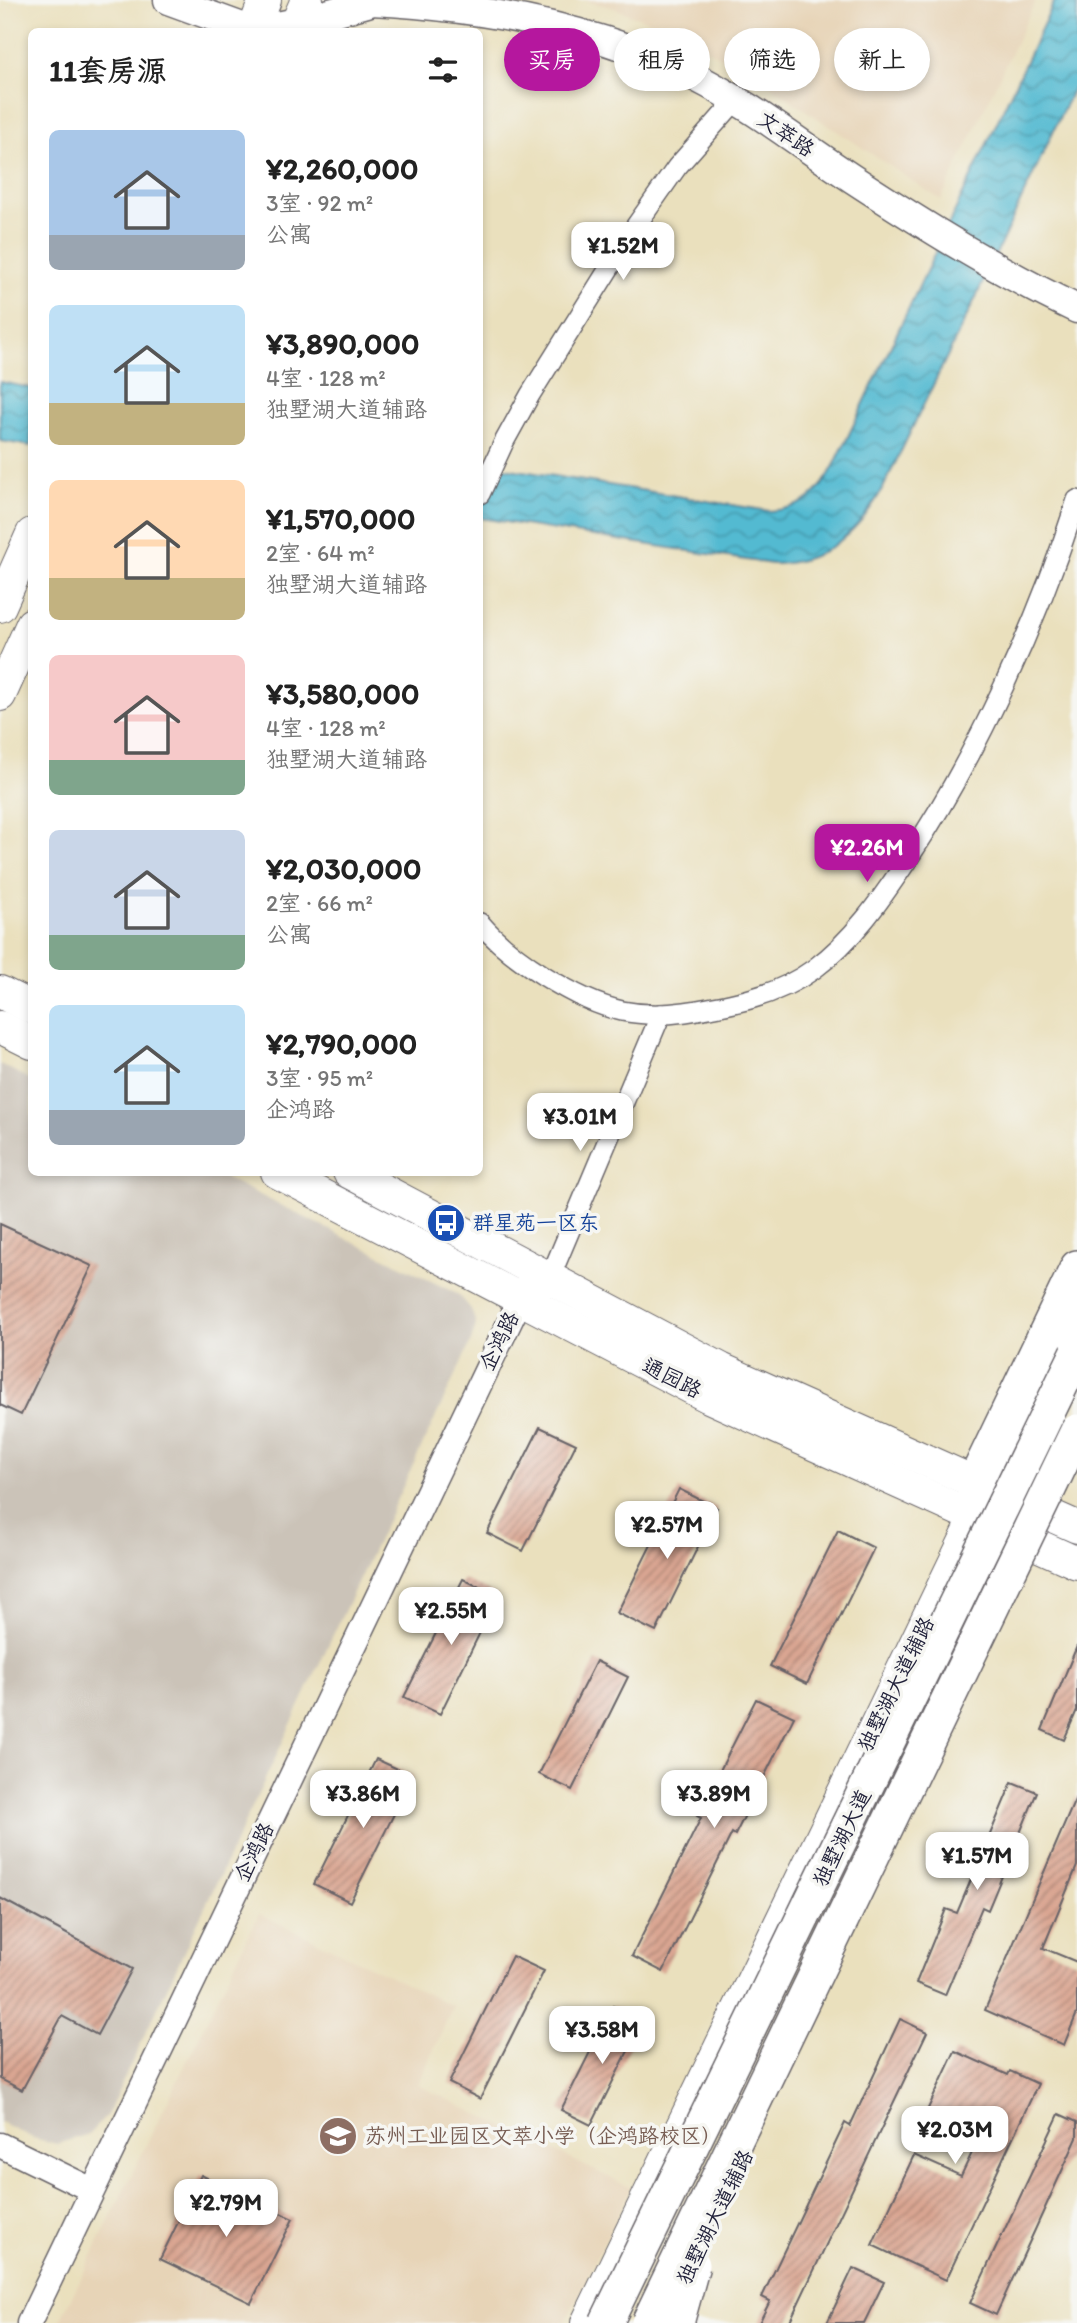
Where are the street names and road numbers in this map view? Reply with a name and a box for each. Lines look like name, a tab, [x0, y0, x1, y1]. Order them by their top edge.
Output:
street label: 文萃路	[753, 106, 819, 162]
street label: 企鸿路	[474, 1307, 524, 1375]
street label: 通园路	[638, 1352, 706, 1403]
street label: 独墅湖大道辅路	[852, 1612, 939, 1755]
street label: 独墅湖大道	[807, 1785, 876, 1890]
street label: 企鸿路	[229, 1818, 279, 1886]
street label: 独墅湖大道辅路	[671, 2145, 758, 2288]

